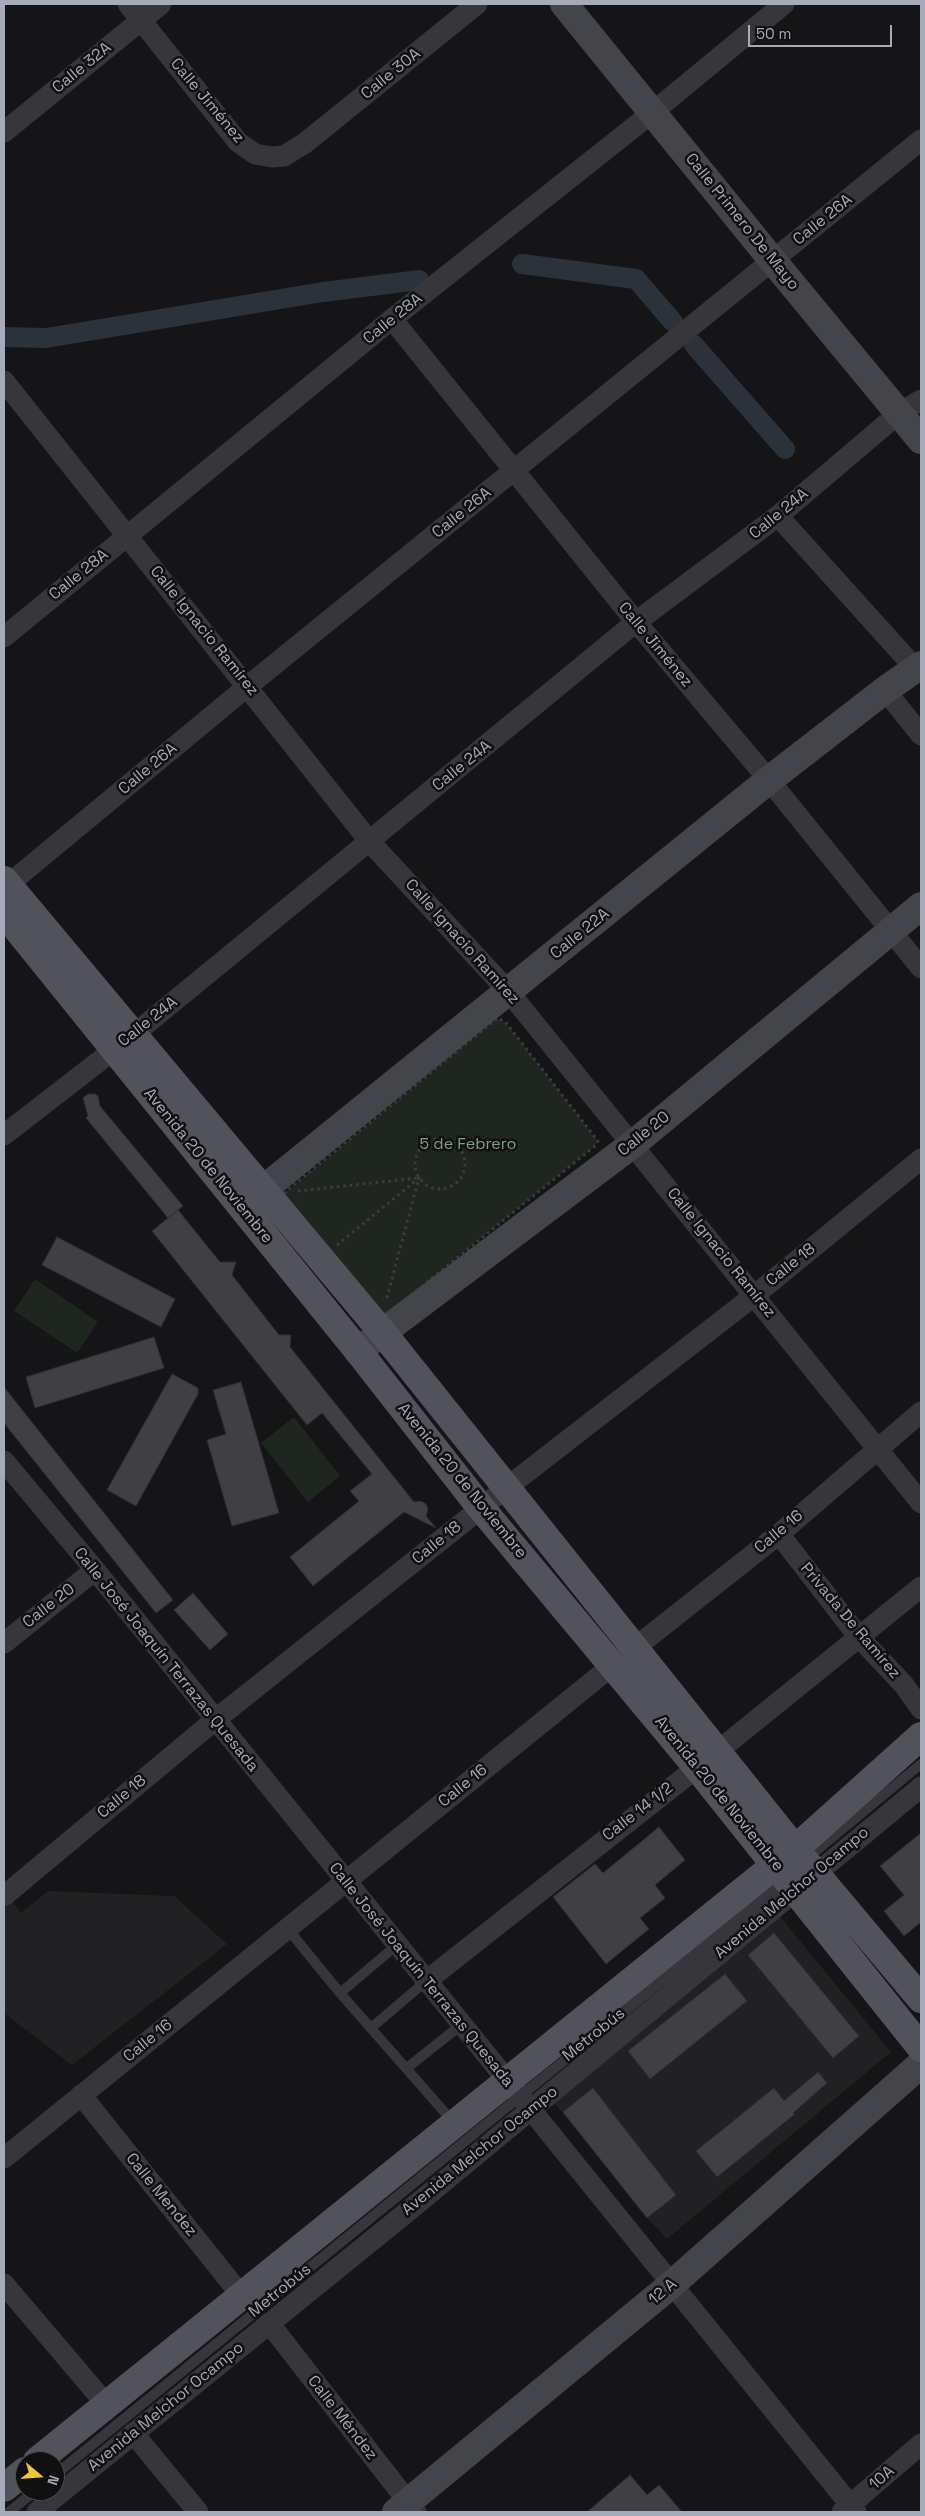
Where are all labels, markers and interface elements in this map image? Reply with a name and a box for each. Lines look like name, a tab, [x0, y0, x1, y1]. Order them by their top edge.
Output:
scale bar	[750, 15, 894, 47]
text: 50 m	[756, 24, 791, 43]
street label: Calle 32A	[49, 38, 115, 98]
street label: Calle 30A	[357, 44, 425, 104]
street label: Calle Jiménez	[166, 55, 248, 147]
street label: Calle Primero De Mayo	[681, 150, 803, 294]
street label: Calle 26A	[790, 190, 856, 250]
street label: Calle 28A	[360, 289, 426, 349]
street label: Calle 26A	[429, 483, 495, 543]
street label: Calle 24A	[746, 484, 812, 544]
street label: Calle 28A	[46, 545, 112, 605]
street label: Calle Ignacio Ramírez	[146, 562, 262, 700]
street label: Calle Jiménez	[614, 599, 696, 691]
street label: Calle 24A	[429, 736, 495, 796]
street label: Calle 26A	[115, 739, 181, 799]
street label: Calle Ignacio Ramírez	[401, 876, 523, 1008]
street label: Calle 22A	[547, 904, 613, 964]
street label: Calle 24A	[114, 993, 182, 1051]
street label: Avenida 20 de Noviembre	[139, 1084, 277, 1248]
street label: Calle 20	[614, 1107, 674, 1161]
park label: 5 de Febrero	[420, 1135, 516, 1155]
street label: Calle Ignacio Ramírez	[663, 1184, 779, 1322]
street label: Calle 18	[763, 1239, 819, 1291]
street label: Avenida 20 de Noviembre	[393, 1399, 531, 1563]
street label: Calle 16	[751, 1506, 807, 1558]
street label: Calle 18	[409, 1517, 465, 1569]
street label: Calle José Joaquín Terrazas Quesada	[70, 1544, 262, 1776]
street label: Privada De Ramírez	[796, 1559, 904, 1683]
street label: Calle 20	[19, 1580, 79, 1632]
street label: Avenida 20 de Noviembre	[650, 1712, 788, 1876]
street label: Calle 16	[435, 1760, 491, 1812]
street label: Calle 18	[94, 1771, 150, 1823]
street label: Calle 14 1/2	[599, 1779, 677, 1845]
street label: Avenida Melchor Ocampo	[711, 1823, 873, 1963]
street label: Calle José Joaquín Terrazas Quesada	[325, 1859, 517, 2091]
street label: Metrobús	[559, 2004, 629, 2066]
street label: Calle 16	[120, 2015, 176, 2067]
street label: Avenida Melchor Ocampo	[398, 2082, 562, 2220]
street label: Calle Mendez	[121, 2149, 201, 2241]
street label: Metrobús	[245, 2260, 315, 2322]
street label: 12 A	[645, 2275, 681, 2309]
street label: Avenida Melchor Ocampo	[84, 2338, 248, 2476]
street label: Calle Méndez	[303, 2372, 381, 2464]
north arrow	[15, 2451, 65, 2501]
street label: 10A	[866, 2462, 898, 2494]
text: N	[43, 2473, 63, 2488]

